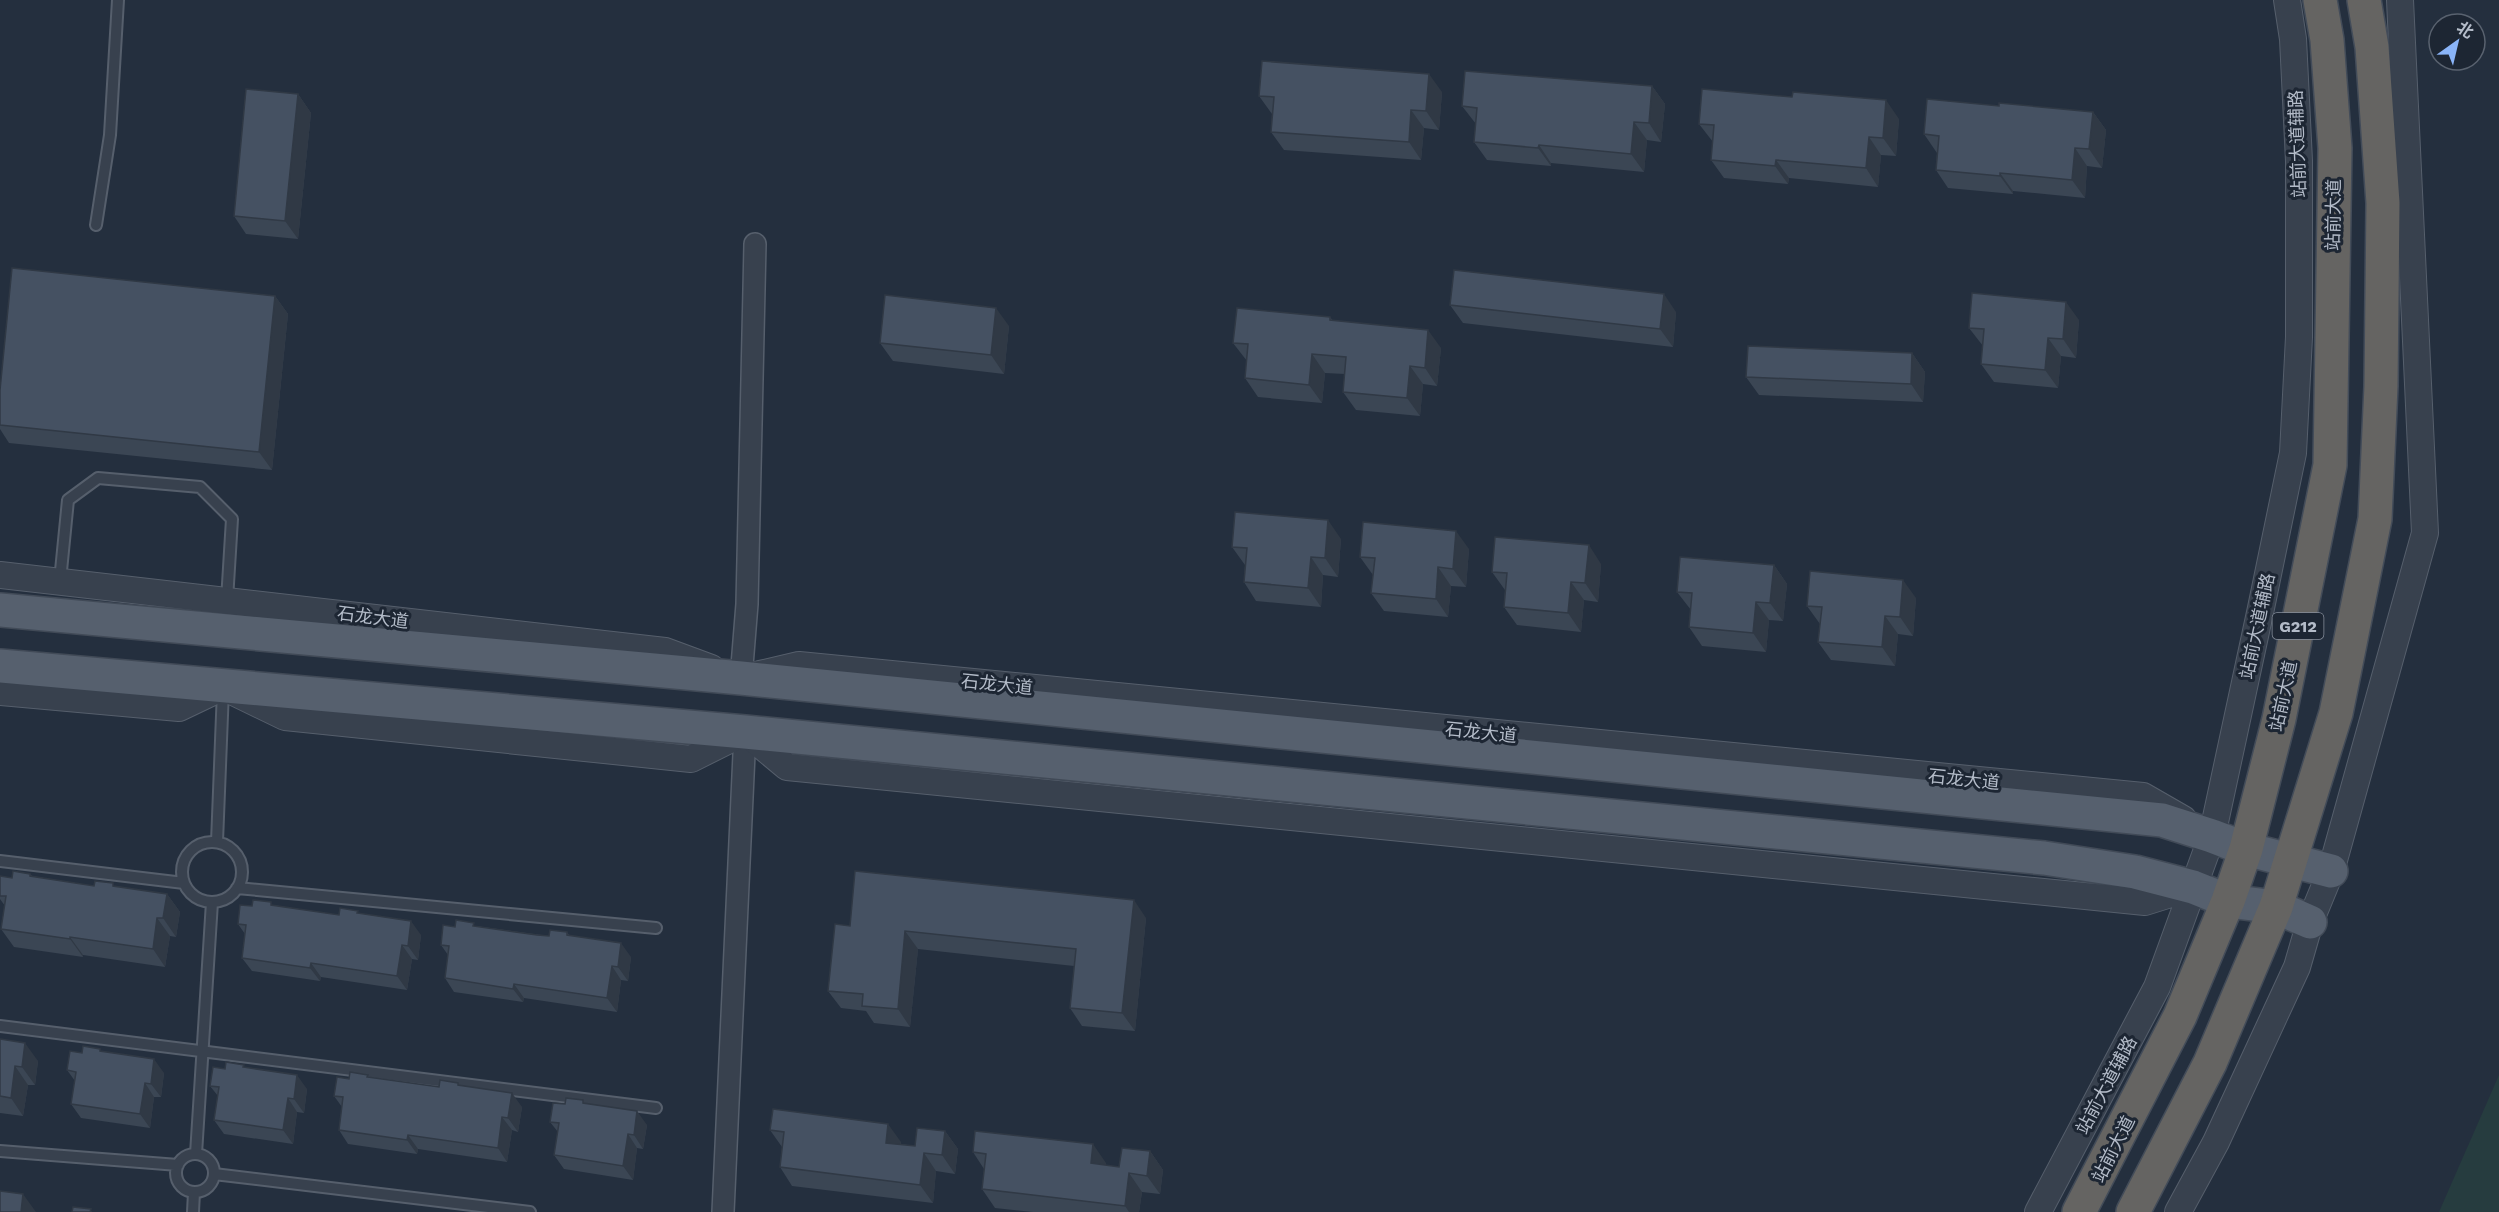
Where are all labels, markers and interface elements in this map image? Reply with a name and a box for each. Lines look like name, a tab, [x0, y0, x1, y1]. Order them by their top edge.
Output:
north arrow	[2427, 12, 2487, 72]
text: 北	[2453, 18, 2477, 42]
street label: 站前大道辅路	[2285, 90, 2309, 198]
street label: 站前大道	[2322, 179, 2344, 251]
street label: 站前大道辅路	[2236, 571, 2278, 681]
street label: 石龙大道	[336, 602, 410, 632]
road number: G212	[2272, 613, 2324, 639]
street label: 站前大道	[2265, 659, 2301, 733]
street label: 石龙大道	[960, 670, 1034, 698]
street label: 石龙大道	[1444, 718, 1518, 746]
street label: 石龙大道	[1927, 765, 2001, 793]
street label: 站前大道辅路	[2071, 1032, 2141, 1138]
street label: 站前大道	[2087, 1112, 2139, 1186]

